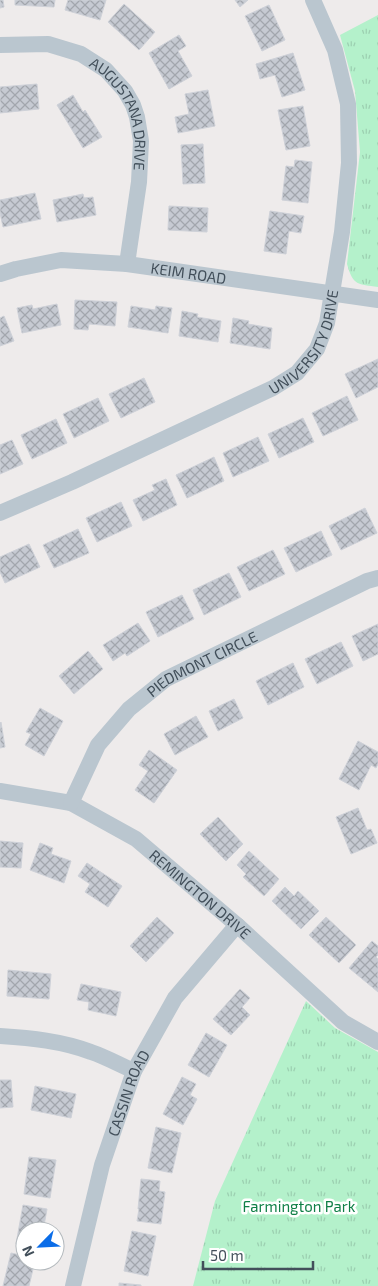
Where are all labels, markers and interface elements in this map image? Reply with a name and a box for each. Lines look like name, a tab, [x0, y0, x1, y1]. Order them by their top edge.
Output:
street label: AUGUSTANA DRIVE	[87, 53, 150, 171]
street label: KEIM ROAD	[150, 259, 228, 287]
street label: UNIVERSITY DRIVE	[265, 288, 341, 398]
street label: PIEDMONT CIRCLE	[143, 627, 260, 700]
street label: REMINGTON DRIVE	[146, 846, 255, 942]
street label: CASSIN ROAD	[103, 1047, 153, 1139]
park label: Farmington Park	[243, 1197, 356, 1215]
north arrow	[15, 1221, 65, 1271]
scale bar	[203, 1238, 313, 1270]
text: N	[18, 1243, 37, 1260]
text: 50 m	[210, 1246, 244, 1264]

